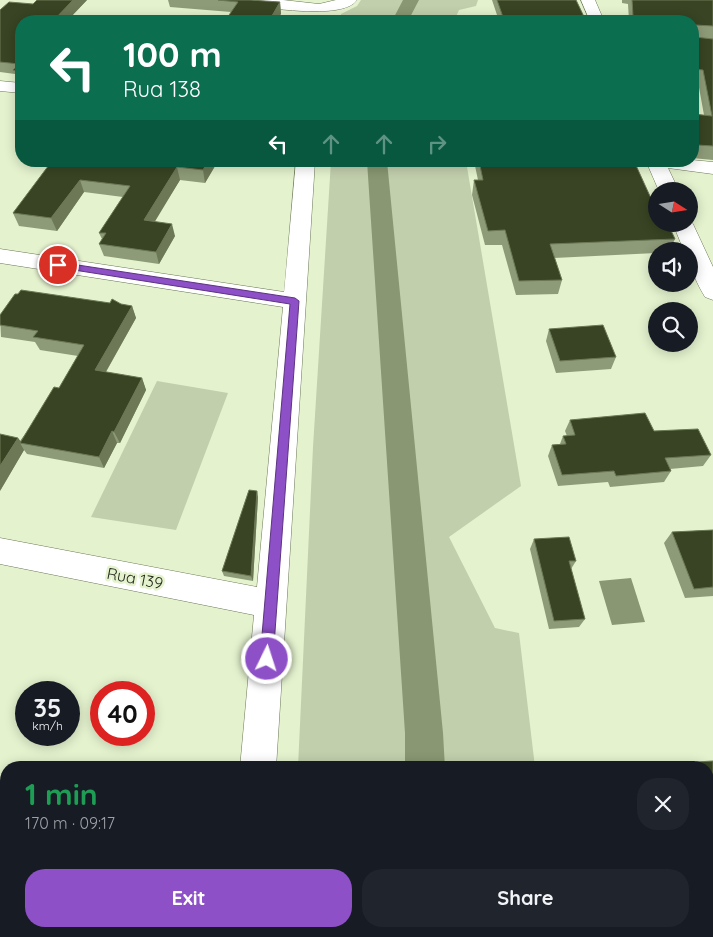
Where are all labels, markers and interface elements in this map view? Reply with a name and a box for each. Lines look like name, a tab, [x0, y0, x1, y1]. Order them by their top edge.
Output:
text: 100 m	[123, 32, 222, 76]
icon: left	[40, 35, 105, 100]
text: Rua 138	[123, 75, 201, 103]
icon: left	[264, 130, 292, 158]
icon: ahead	[317, 130, 345, 158]
icon: ahead	[370, 130, 398, 158]
icon: right	[423, 130, 451, 158]
north arrow	[648, 182, 698, 232]
map controls	[648, 182, 698, 352]
button: sound	[648, 242, 698, 292]
pin	[37, 244, 79, 286]
icon: arrive	[44, 251, 72, 279]
button: search	[648, 302, 698, 352]
street label: Rua 139	[105, 563, 165, 593]
position arrow	[240, 632, 292, 684]
speed limit sign: 40	[90, 681, 155, 746]
text: 35	[34, 692, 61, 723]
text: km/h	[32, 718, 63, 733]
text: 1 min	[25, 775, 98, 813]
button: close	[637, 778, 689, 830]
text: 170 m · 09:17	[25, 813, 115, 833]
button: Exit	[25, 869, 352, 927]
button: Share	[362, 869, 689, 927]

